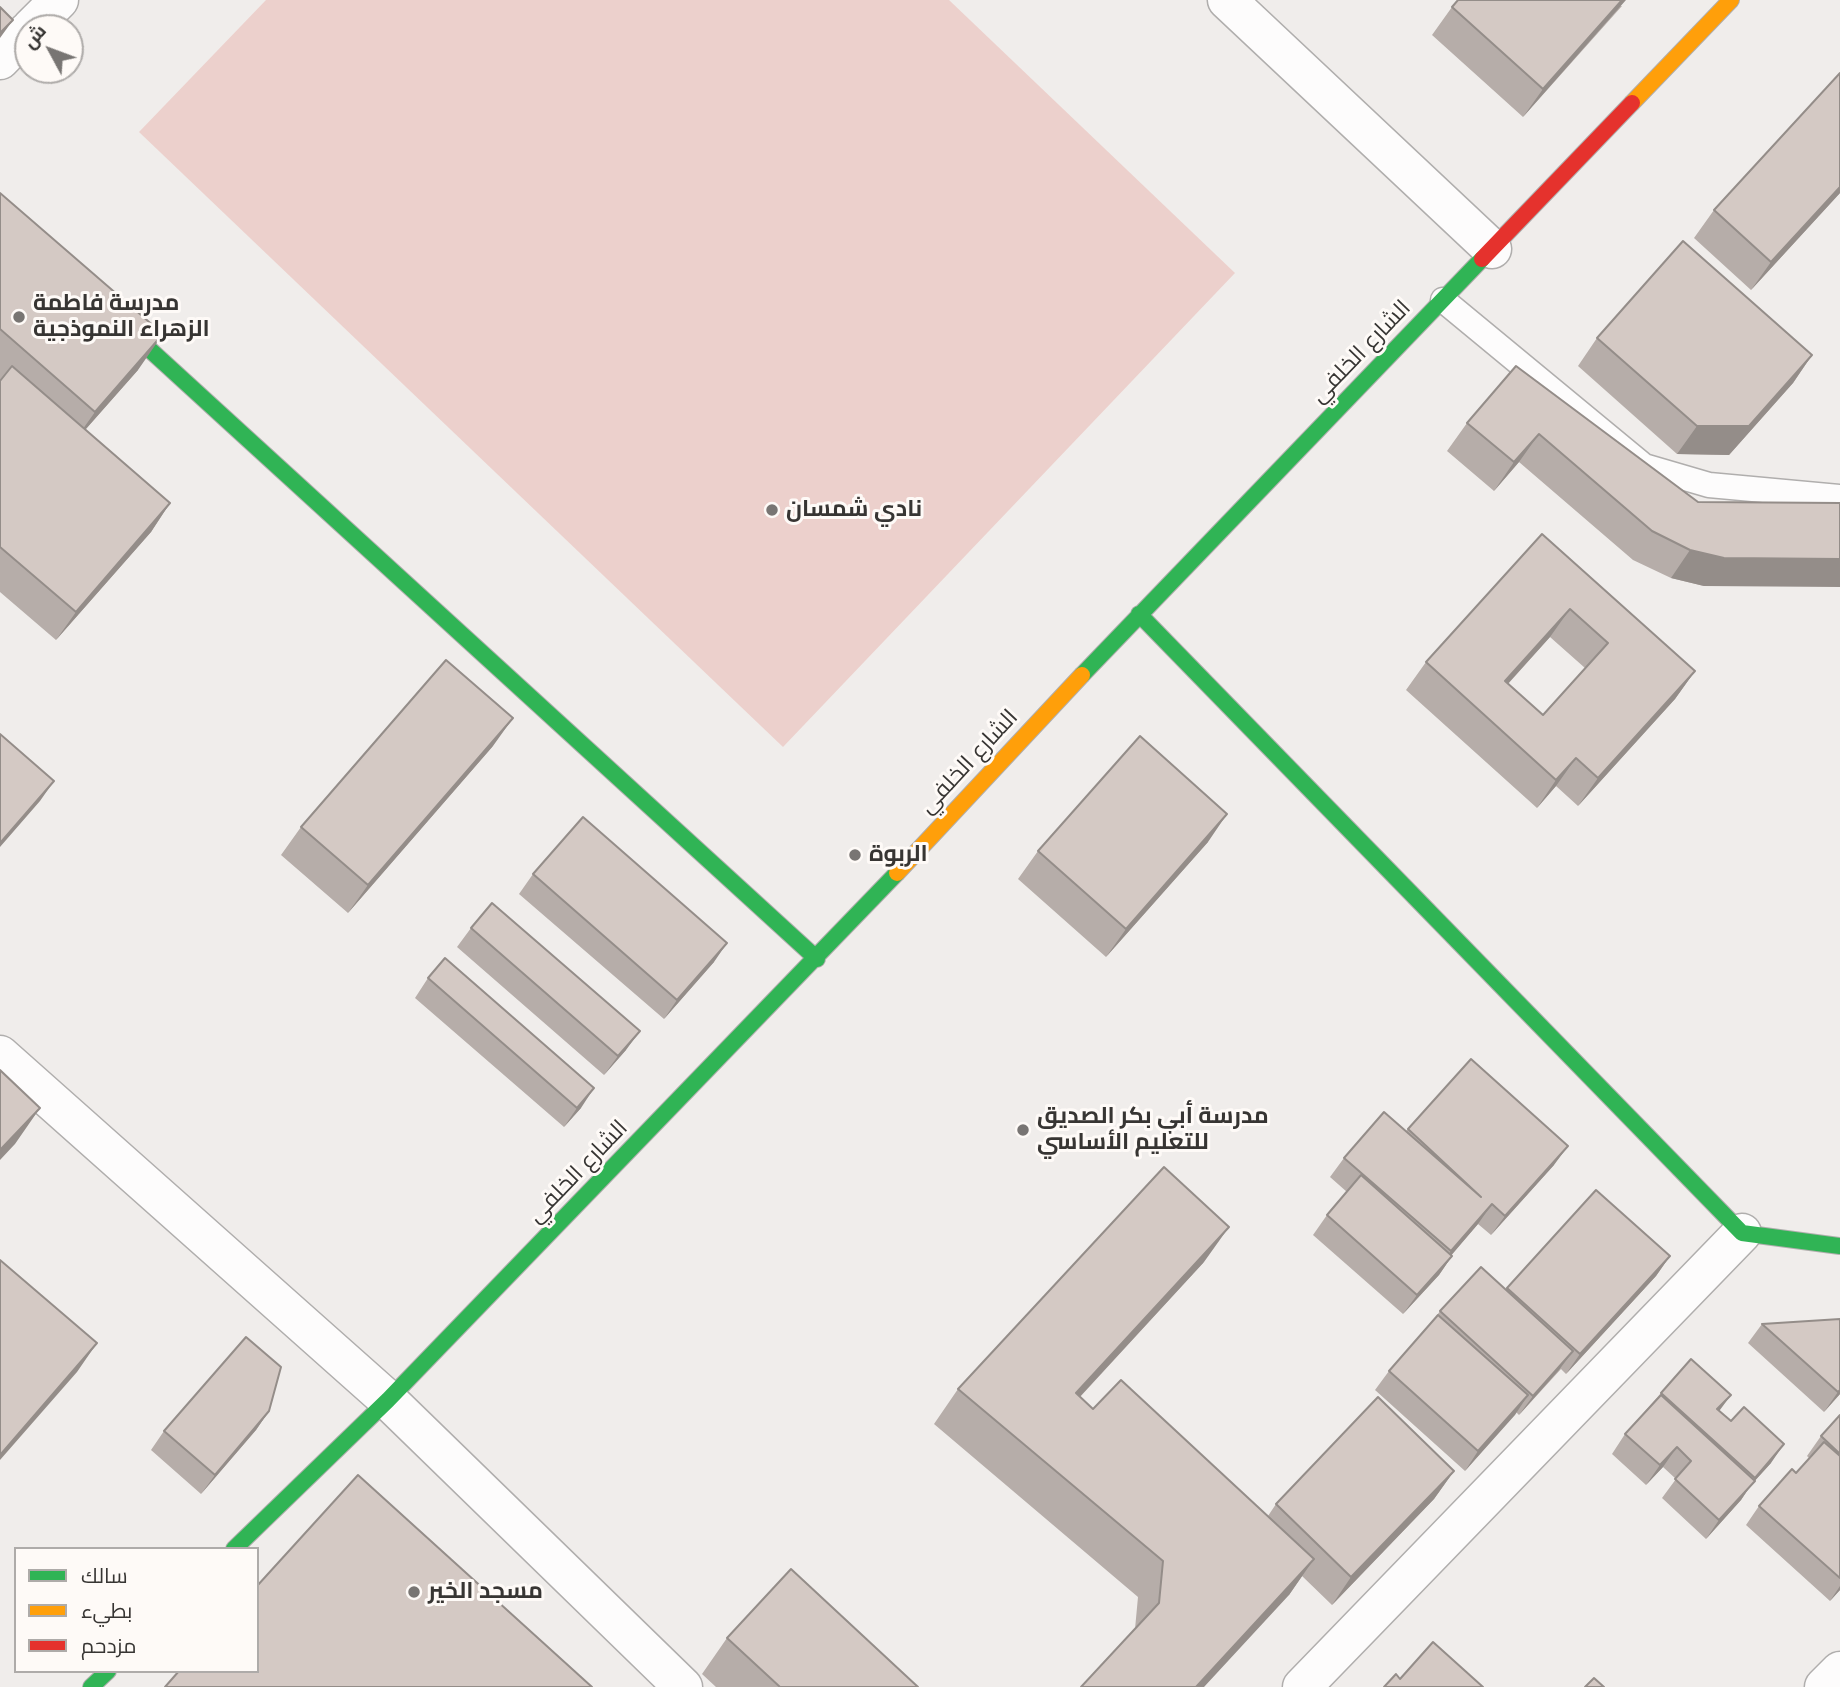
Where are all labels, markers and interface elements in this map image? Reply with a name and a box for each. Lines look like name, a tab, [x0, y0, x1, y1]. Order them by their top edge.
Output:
north arrow	[14, 14, 84, 84]
text: ش	[18, 19, 51, 53]
place label: مدرسة فاطمة الزهراء النموذجية	[33, 290, 210, 344]
street label: الشارع الخلفي	[1305, 295, 1417, 409]
marker: مدرسة فاطمة الزهراء النموذجية	[11, 309, 27, 325]
place label: نادي شمسان	[786, 496, 922, 524]
marker: نادي شمسان	[764, 502, 780, 518]
street label: الشارع الخلفي	[914, 704, 1024, 820]
place label: الربوة	[869, 841, 928, 869]
marker: الربوة	[847, 847, 863, 863]
place label: مدرسة أبي بكر الصديق للتعليم الأساسي	[1037, 1103, 1269, 1157]
street label: الشارع الخلفي	[522, 1115, 634, 1229]
marker: مدرسة أبي بكر الصديق للتعليم الأساسي	[1015, 1122, 1031, 1138]
legend	[14, 1547, 259, 1673]
text: سالك	[81, 1563, 128, 1589]
place label: مسجد الخير	[428, 1578, 543, 1606]
marker: مسجد الخير	[406, 1584, 422, 1600]
text: بطيء	[81, 1598, 132, 1624]
text: مزدحم	[81, 1633, 136, 1659]

